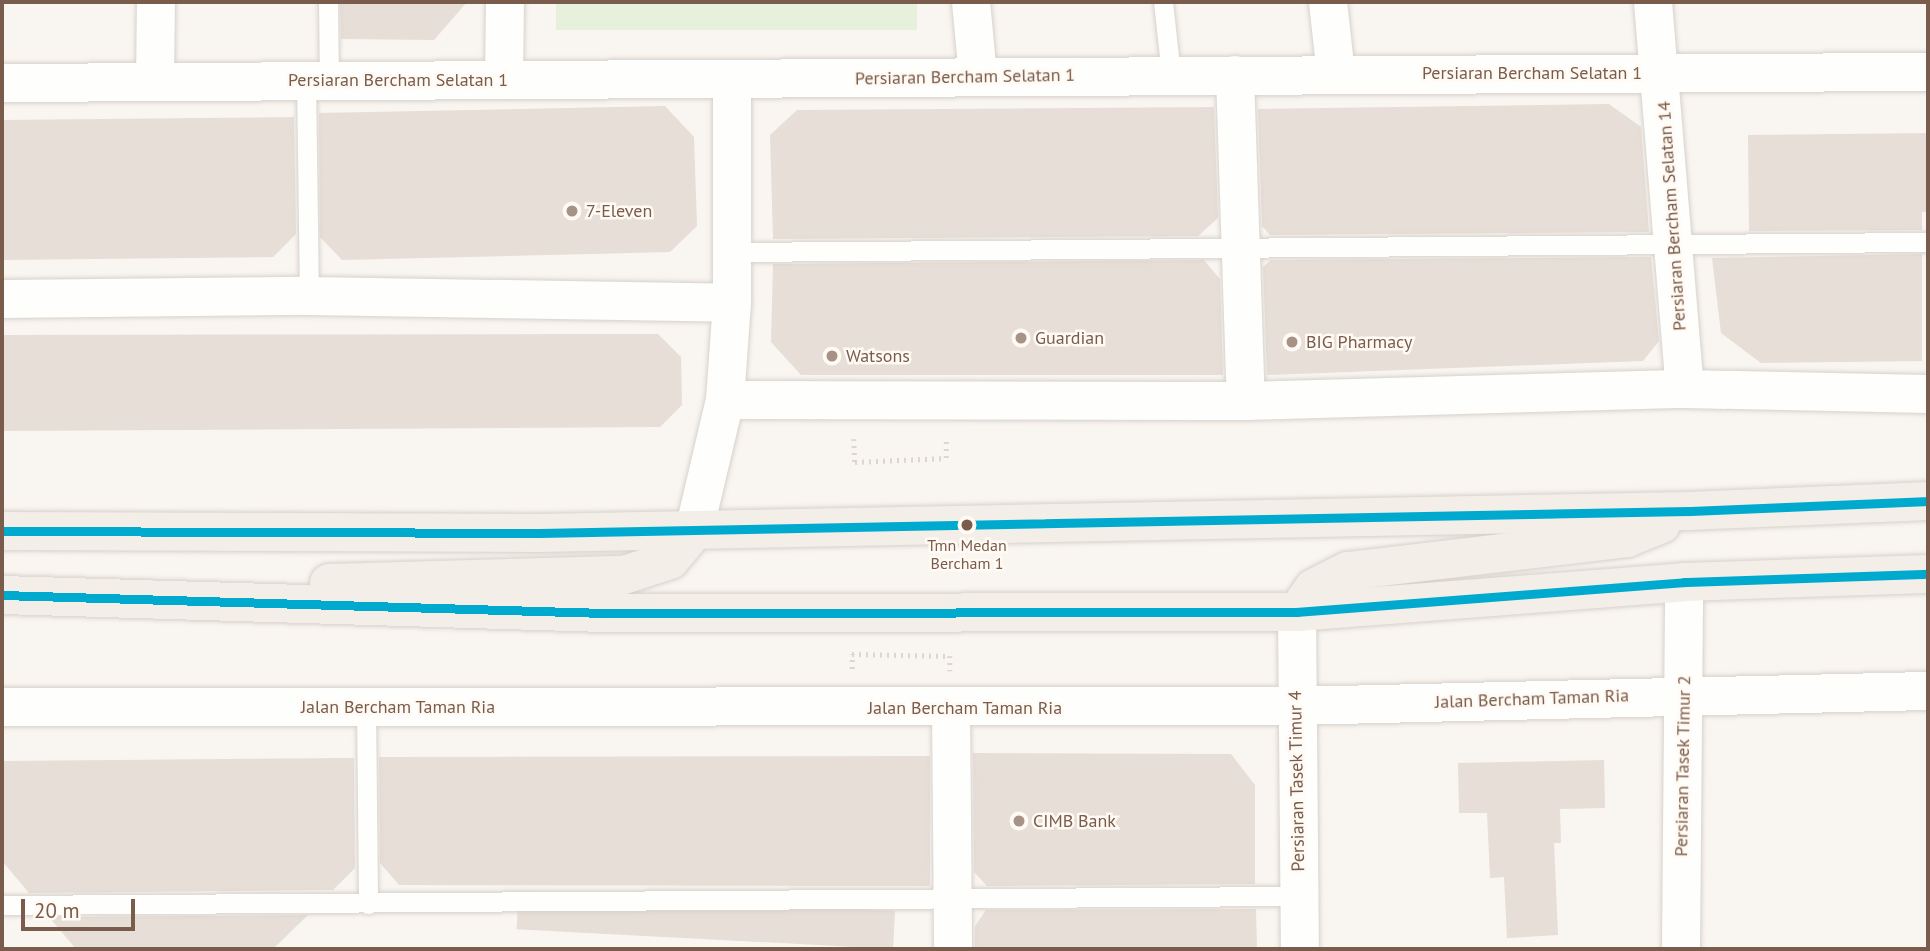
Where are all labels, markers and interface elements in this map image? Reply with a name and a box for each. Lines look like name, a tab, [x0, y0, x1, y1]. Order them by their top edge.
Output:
street label: Persiaran Bercham Selatan 1	[1422, 62, 1642, 84]
street label: Persiaran Bercham Selatan 1	[855, 64, 1075, 90]
street label: Persiaran Bercham Selatan 1	[288, 69, 508, 91]
street label: Persiaran Bercham Selatan 14	[1653, 101, 1691, 331]
place label: 7-Eleven	[586, 200, 652, 222]
marker: 7-Eleven	[564, 203, 580, 219]
place label: Guardian	[1035, 327, 1104, 349]
marker: Guardian	[1013, 330, 1029, 346]
place label: BIG Pharmacy	[1306, 331, 1412, 353]
marker: BIG Pharmacy	[1284, 334, 1300, 350]
place label: Watsons	[846, 345, 910, 367]
marker: Watsons	[824, 348, 840, 364]
marker: Tmn Medan Bercham 1	[960, 518, 974, 532]
place label: Tmn Medan Bercham 1	[927, 535, 1007, 573]
street label: Persiaran Tasek Timur 2	[1671, 674, 1695, 858]
street label: Jalan Bercham Taman Ria	[1434, 685, 1630, 713]
street label: Persiaran Tasek Timur 4	[1285, 689, 1309, 873]
street label: Jalan Bercham Taman Ria	[301, 696, 495, 718]
street label: Jalan Bercham Taman Ria	[868, 697, 1062, 719]
place label: CIMB Bank	[1033, 810, 1116, 832]
marker: CIMB Bank	[1011, 813, 1027, 829]
scale bar	[24, 884, 138, 928]
text: 20 m	[34, 897, 80, 924]

